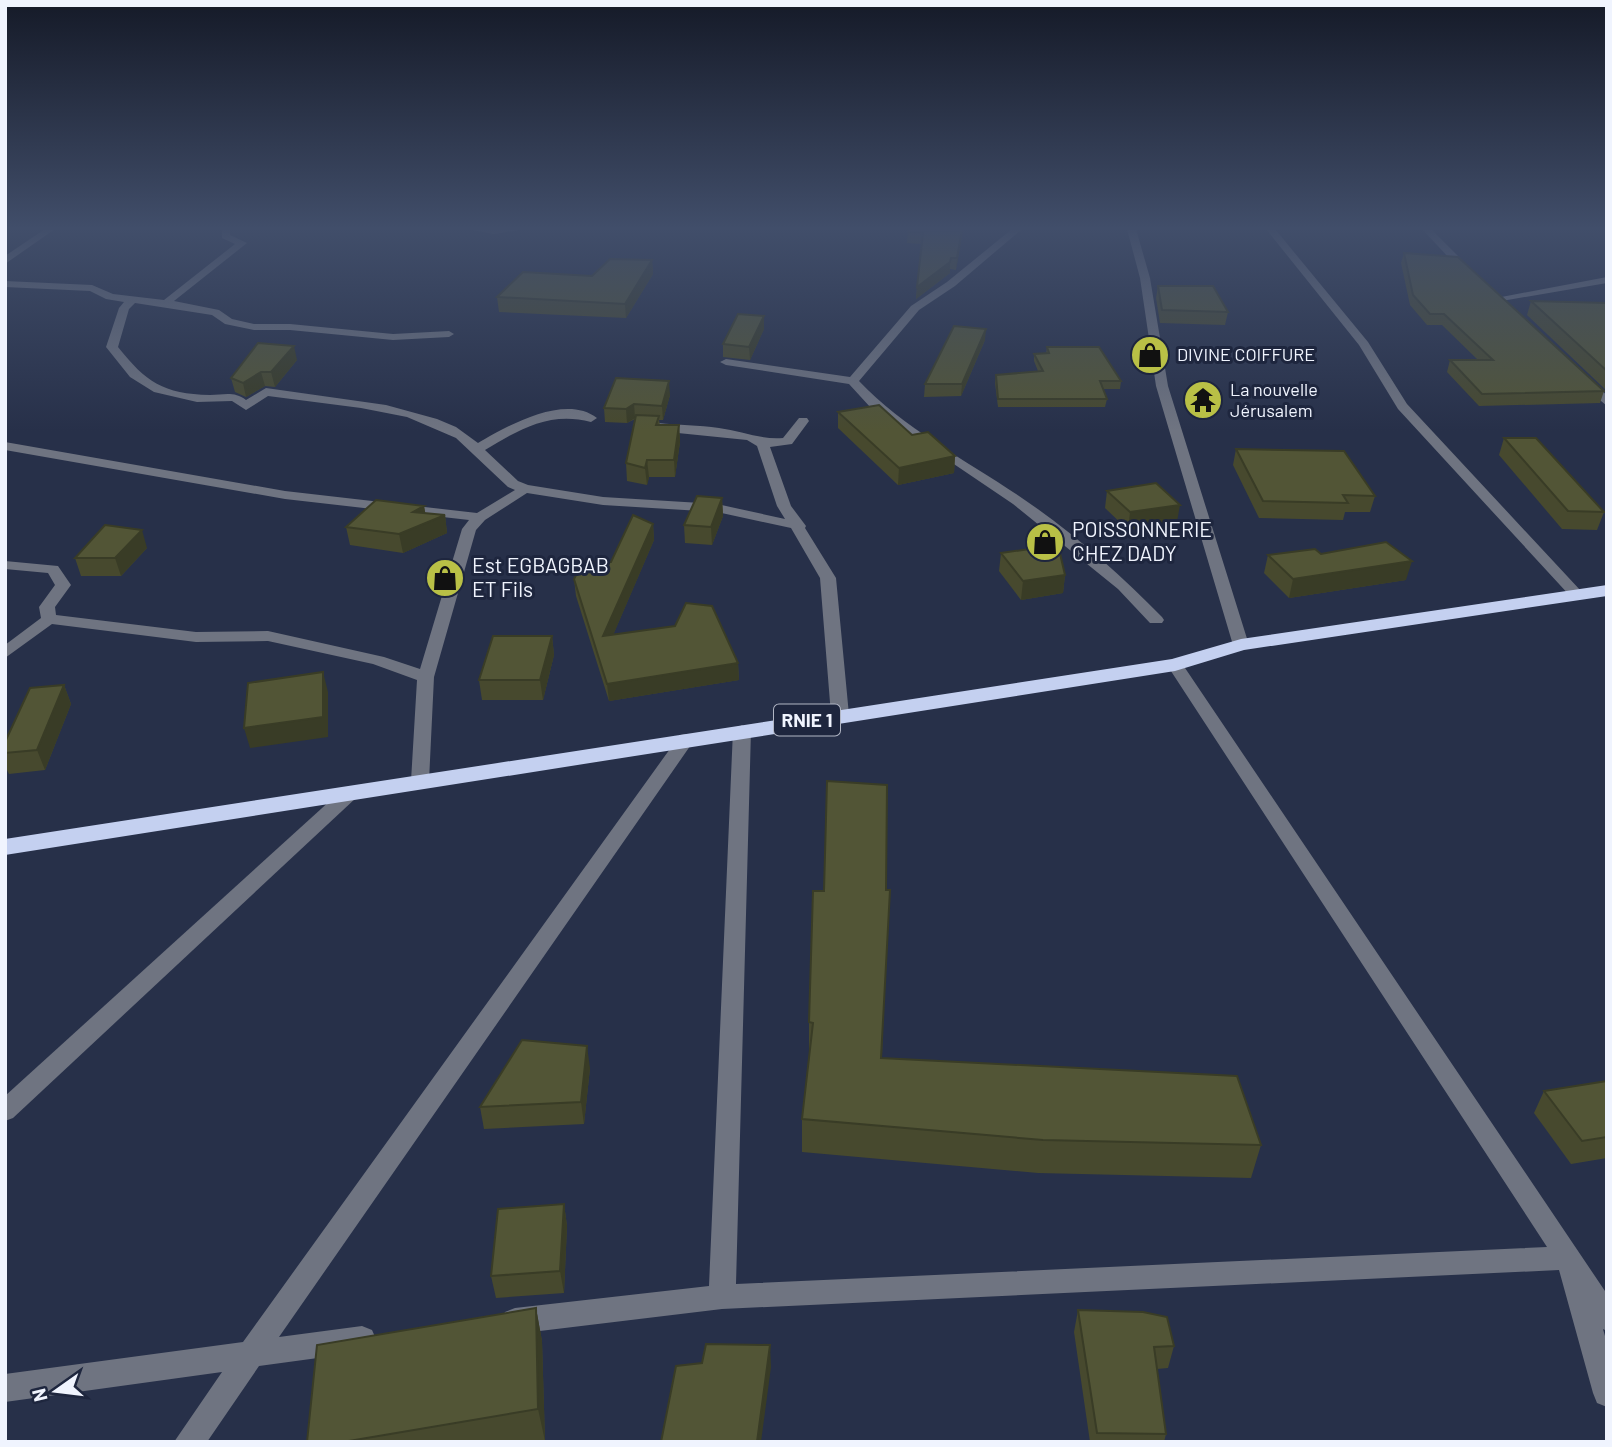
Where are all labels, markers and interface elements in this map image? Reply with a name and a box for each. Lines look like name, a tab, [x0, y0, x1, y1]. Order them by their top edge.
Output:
shop icon: DIVINE COIFFURE	[1129, 334, 1171, 376]
place label: DIVINE COIFFURE	[1177, 343, 1315, 365]
place label: La nouvelle Jérusalem	[1230, 378, 1318, 421]
temple icon: La nouvelle Jérusalem	[1182, 379, 1224, 421]
place label: POISSONNERIE CHEZ DADY	[1072, 516, 1212, 565]
shop icon: POISSONNERIE CHEZ DADY	[1024, 521, 1066, 563]
place label: Est EGBAGBAB ET Fils	[472, 552, 609, 601]
shop icon: Est EGBAGBAB ET Fils	[424, 557, 466, 599]
road number: RNIE 1	[774, 705, 840, 736]
north arrow	[21, 1356, 91, 1426]
text: N	[26, 1386, 52, 1404]

